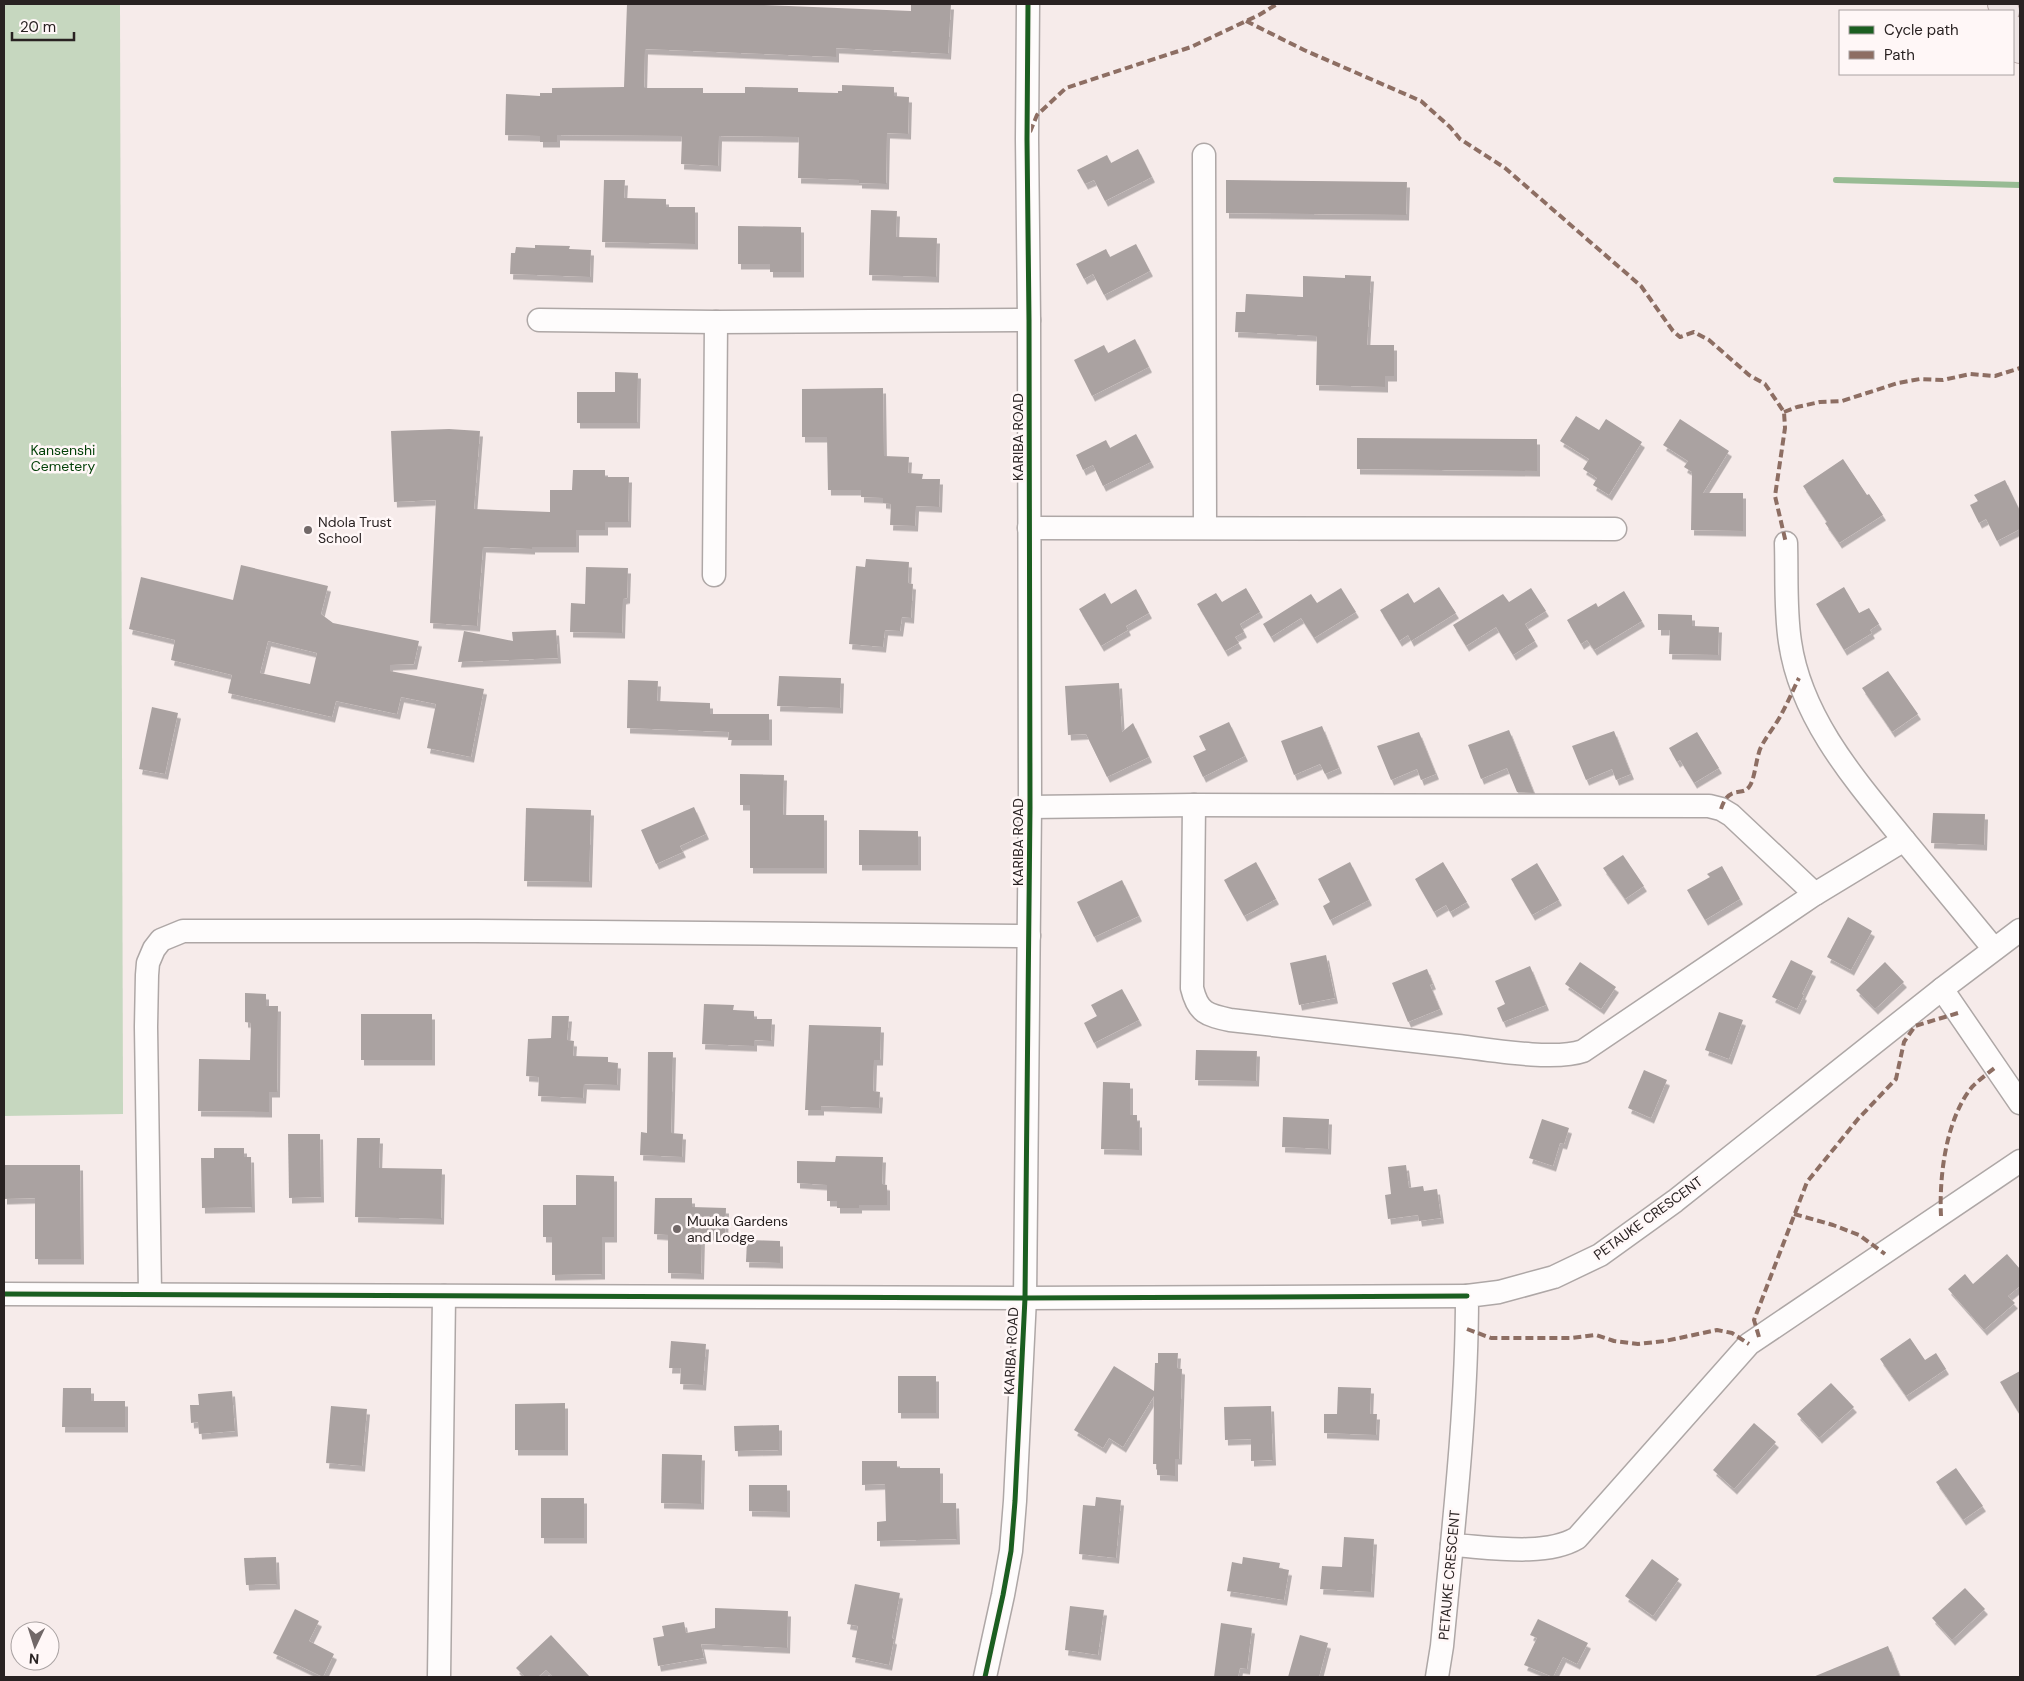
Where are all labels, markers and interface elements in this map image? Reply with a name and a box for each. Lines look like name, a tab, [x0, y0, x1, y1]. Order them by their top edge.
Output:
scale bar	[12, 10, 75, 42]
legend	[1839, 10, 2014, 75]
text: 20 m	[20, 17, 56, 37]
text: Cycle path	[1884, 20, 1959, 40]
text: Path	[1884, 45, 1915, 65]
street label: KARIBA ROAD	[1009, 393, 1027, 481]
park label: Kansenshi Cemetery	[31, 441, 95, 475]
place label: Ndola Trust School	[318, 513, 392, 547]
marker: Ndola Trust School	[302, 524, 314, 536]
street label: KARIBA ROAD	[1009, 798, 1027, 886]
street label: PETAUKE CRESCENT	[1590, 1172, 1706, 1264]
place label: Muuka Gardens and Lodge	[687, 1212, 788, 1246]
marker: Muuka Gardens and Lodge	[671, 1223, 683, 1235]
street label: KARIBA ROAD	[1000, 1307, 1022, 1395]
street label: PETAUKE CRESCENT	[1434, 1509, 1464, 1641]
north arrow	[10, 1621, 60, 1671]
text: N	[28, 1650, 40, 1668]

